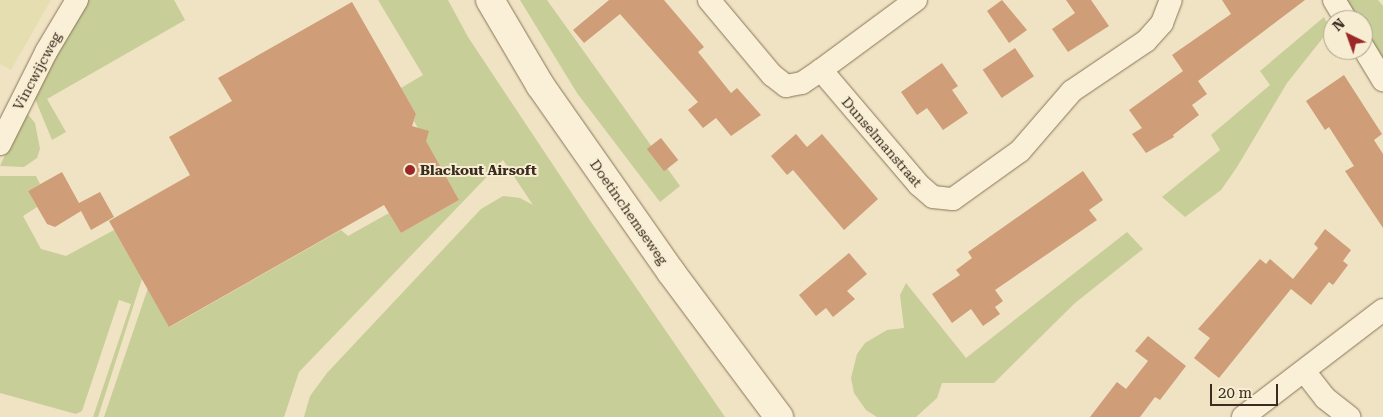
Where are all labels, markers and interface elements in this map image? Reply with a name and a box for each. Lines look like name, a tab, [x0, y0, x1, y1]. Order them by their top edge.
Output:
north arrow	[1323, 10, 1373, 60]
text: N	[1329, 15, 1348, 34]
street label: Vincwijcweg	[9, 29, 65, 113]
street label: Dunselmanstraat	[838, 93, 926, 191]
street label: Doetinchemseweg	[586, 156, 672, 268]
place label: Blackout Airsoft	[420, 162, 537, 178]
marker: Blackout Airsoft	[404, 164, 416, 176]
scale bar	[1213, 374, 1280, 406]
text: 20 m	[1218, 384, 1252, 402]

